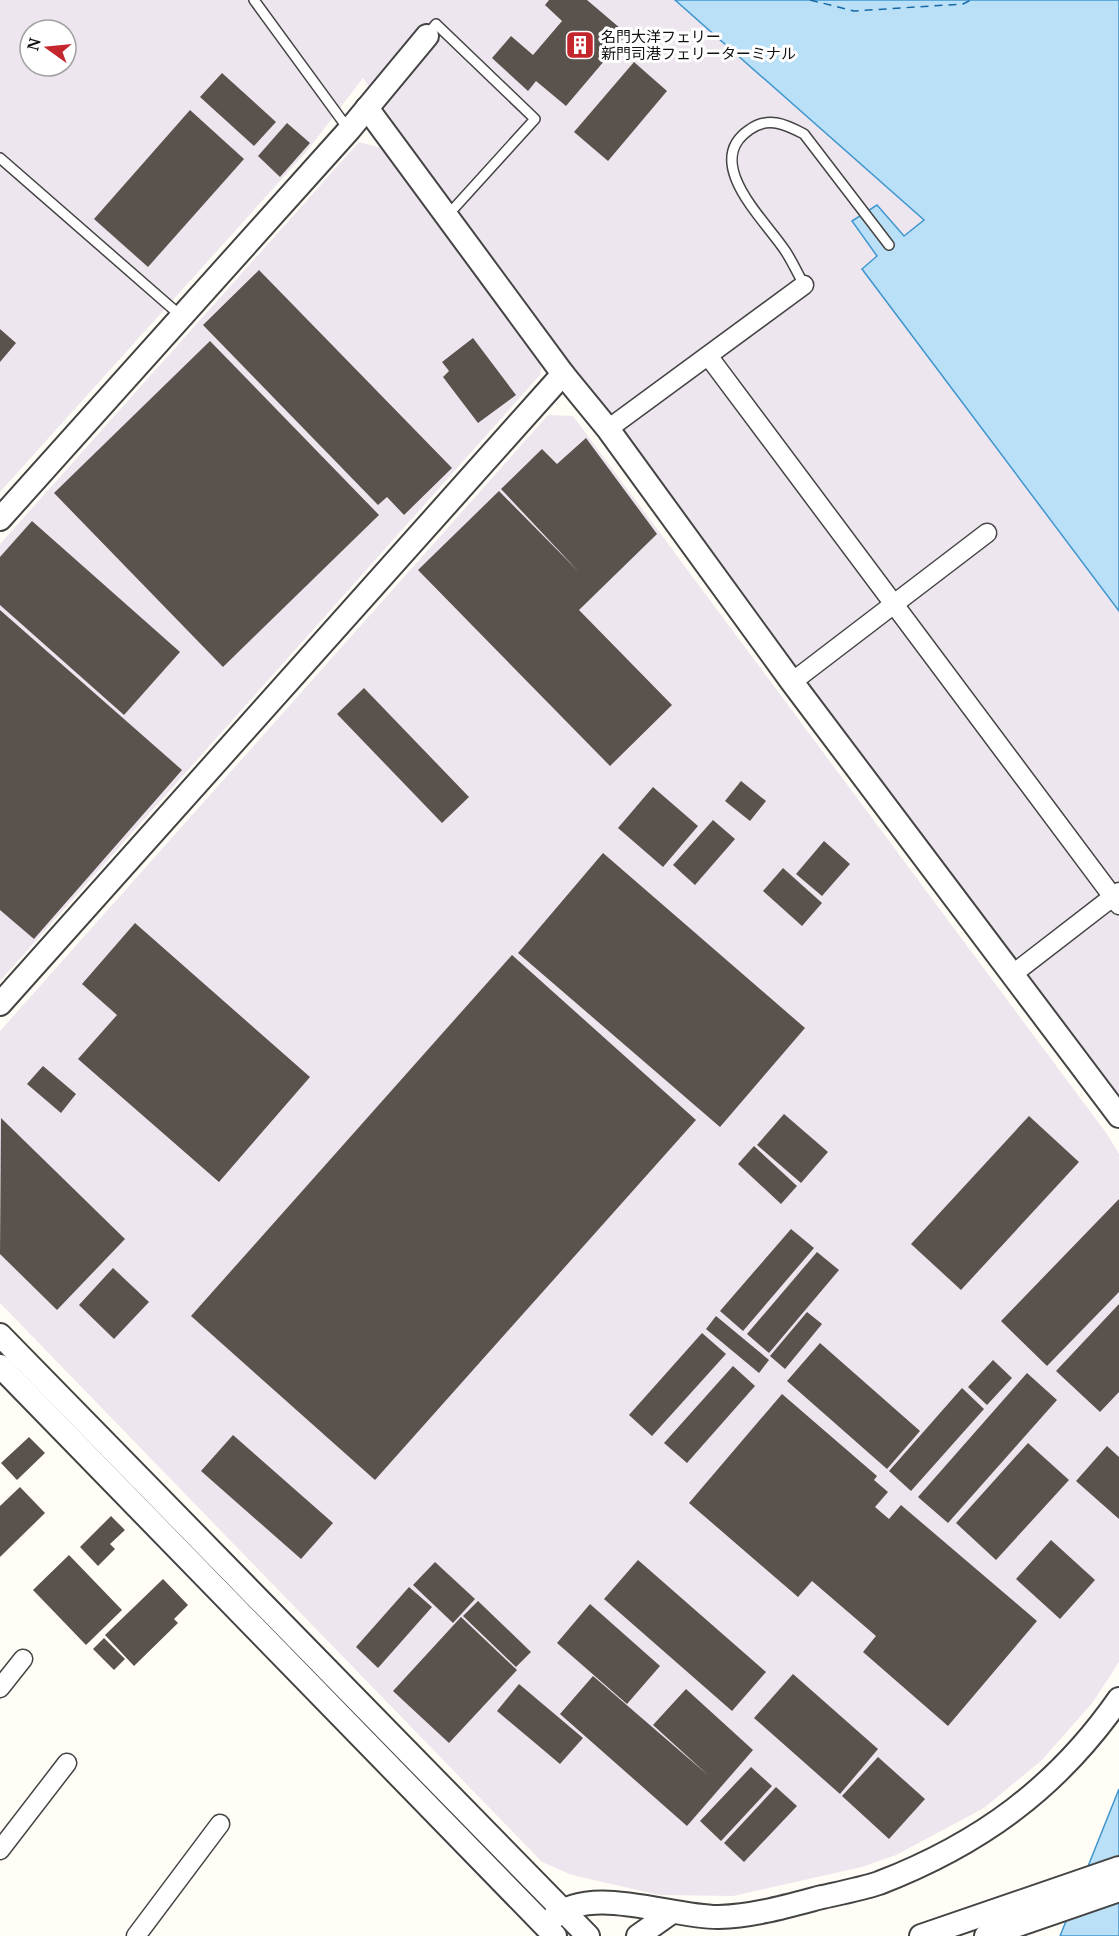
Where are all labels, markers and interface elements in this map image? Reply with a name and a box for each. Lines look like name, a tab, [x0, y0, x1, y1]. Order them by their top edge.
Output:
north arrow	[18, 18, 78, 78]
place label: 名門大洋フェリー 新門司港フェリーターミナル	[601, 26, 796, 63]
building icon: 名門大洋フェリー 新門司港フェリーターミナル	[564, 29, 596, 61]
text: N	[21, 35, 46, 53]

